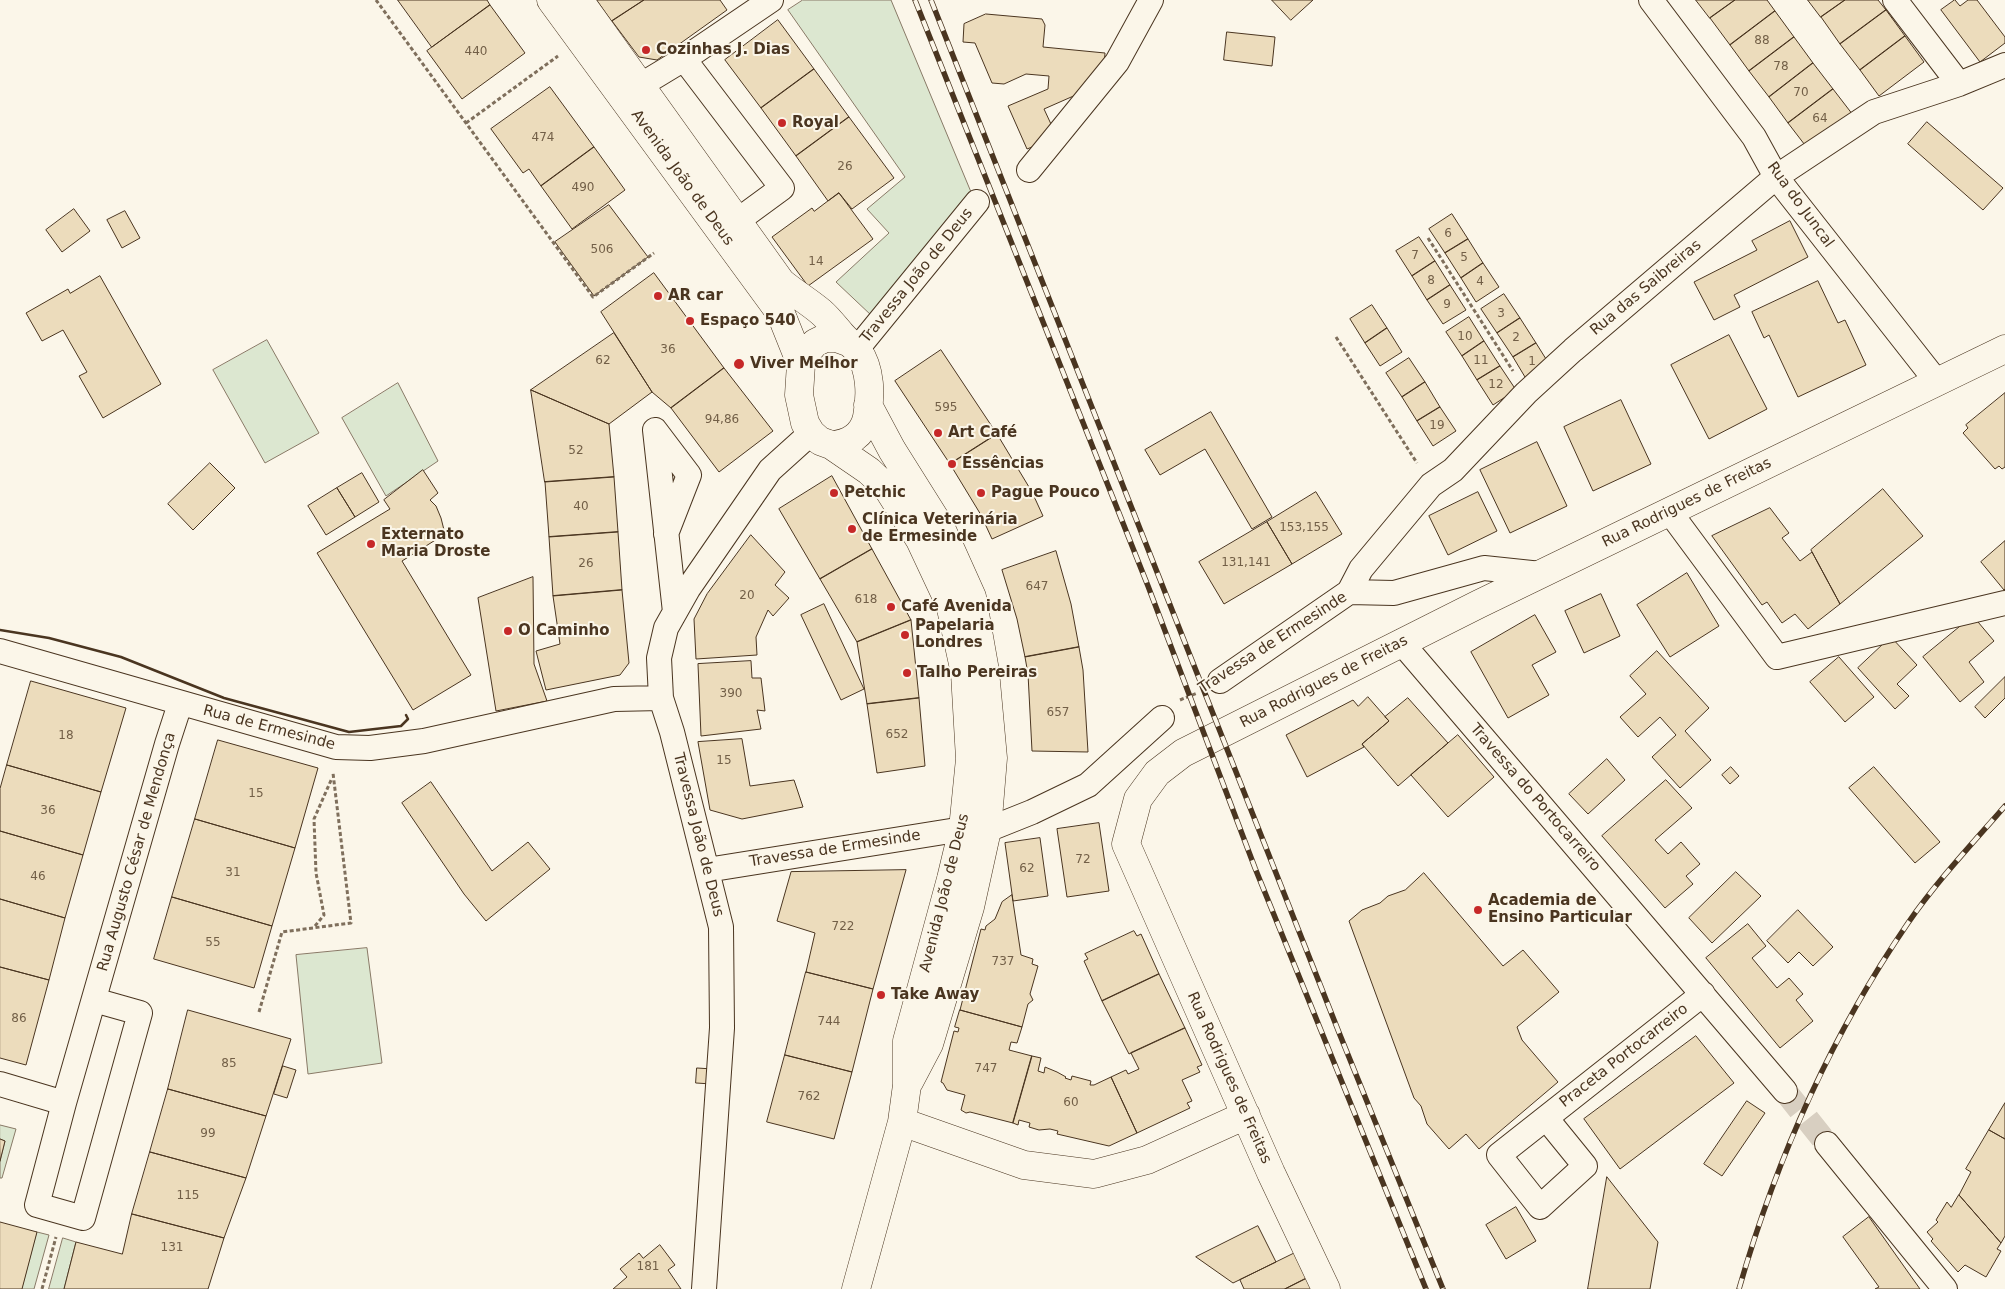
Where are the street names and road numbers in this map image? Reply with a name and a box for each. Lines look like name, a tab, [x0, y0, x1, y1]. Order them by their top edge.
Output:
street label: Avenida João de Deus	[627, 107, 737, 249]
street label: Rua do Juncal	[1763, 159, 1837, 251]
street label: Travessa João de Deus	[857, 205, 977, 347]
street label: Rua das Saibreiras	[1587, 236, 1705, 340]
street label: Rua Rodrigues de Freitas	[1599, 454, 1775, 552]
street label: Travessa de Ermesinde	[1196, 588, 1350, 698]
street label: Rua Rodrigues de Freitas	[1237, 632, 1411, 732]
street label: Rua de Ermesinde	[201, 702, 337, 754]
street label: Travessa do Portocarreiro	[1466, 720, 1604, 876]
street label: Rua Augusto César de Mendonça	[94, 730, 180, 974]
street label: Travessa João de Deus	[669, 751, 727, 919]
street label: Avenida João de Deus	[917, 812, 973, 974]
street label: Travessa de Ermesinde	[748, 827, 922, 871]
street label: Rua Rodrigues de Freitas	[1183, 989, 1275, 1167]
street label: Praceta Portocarreiro	[1556, 1000, 1692, 1112]

